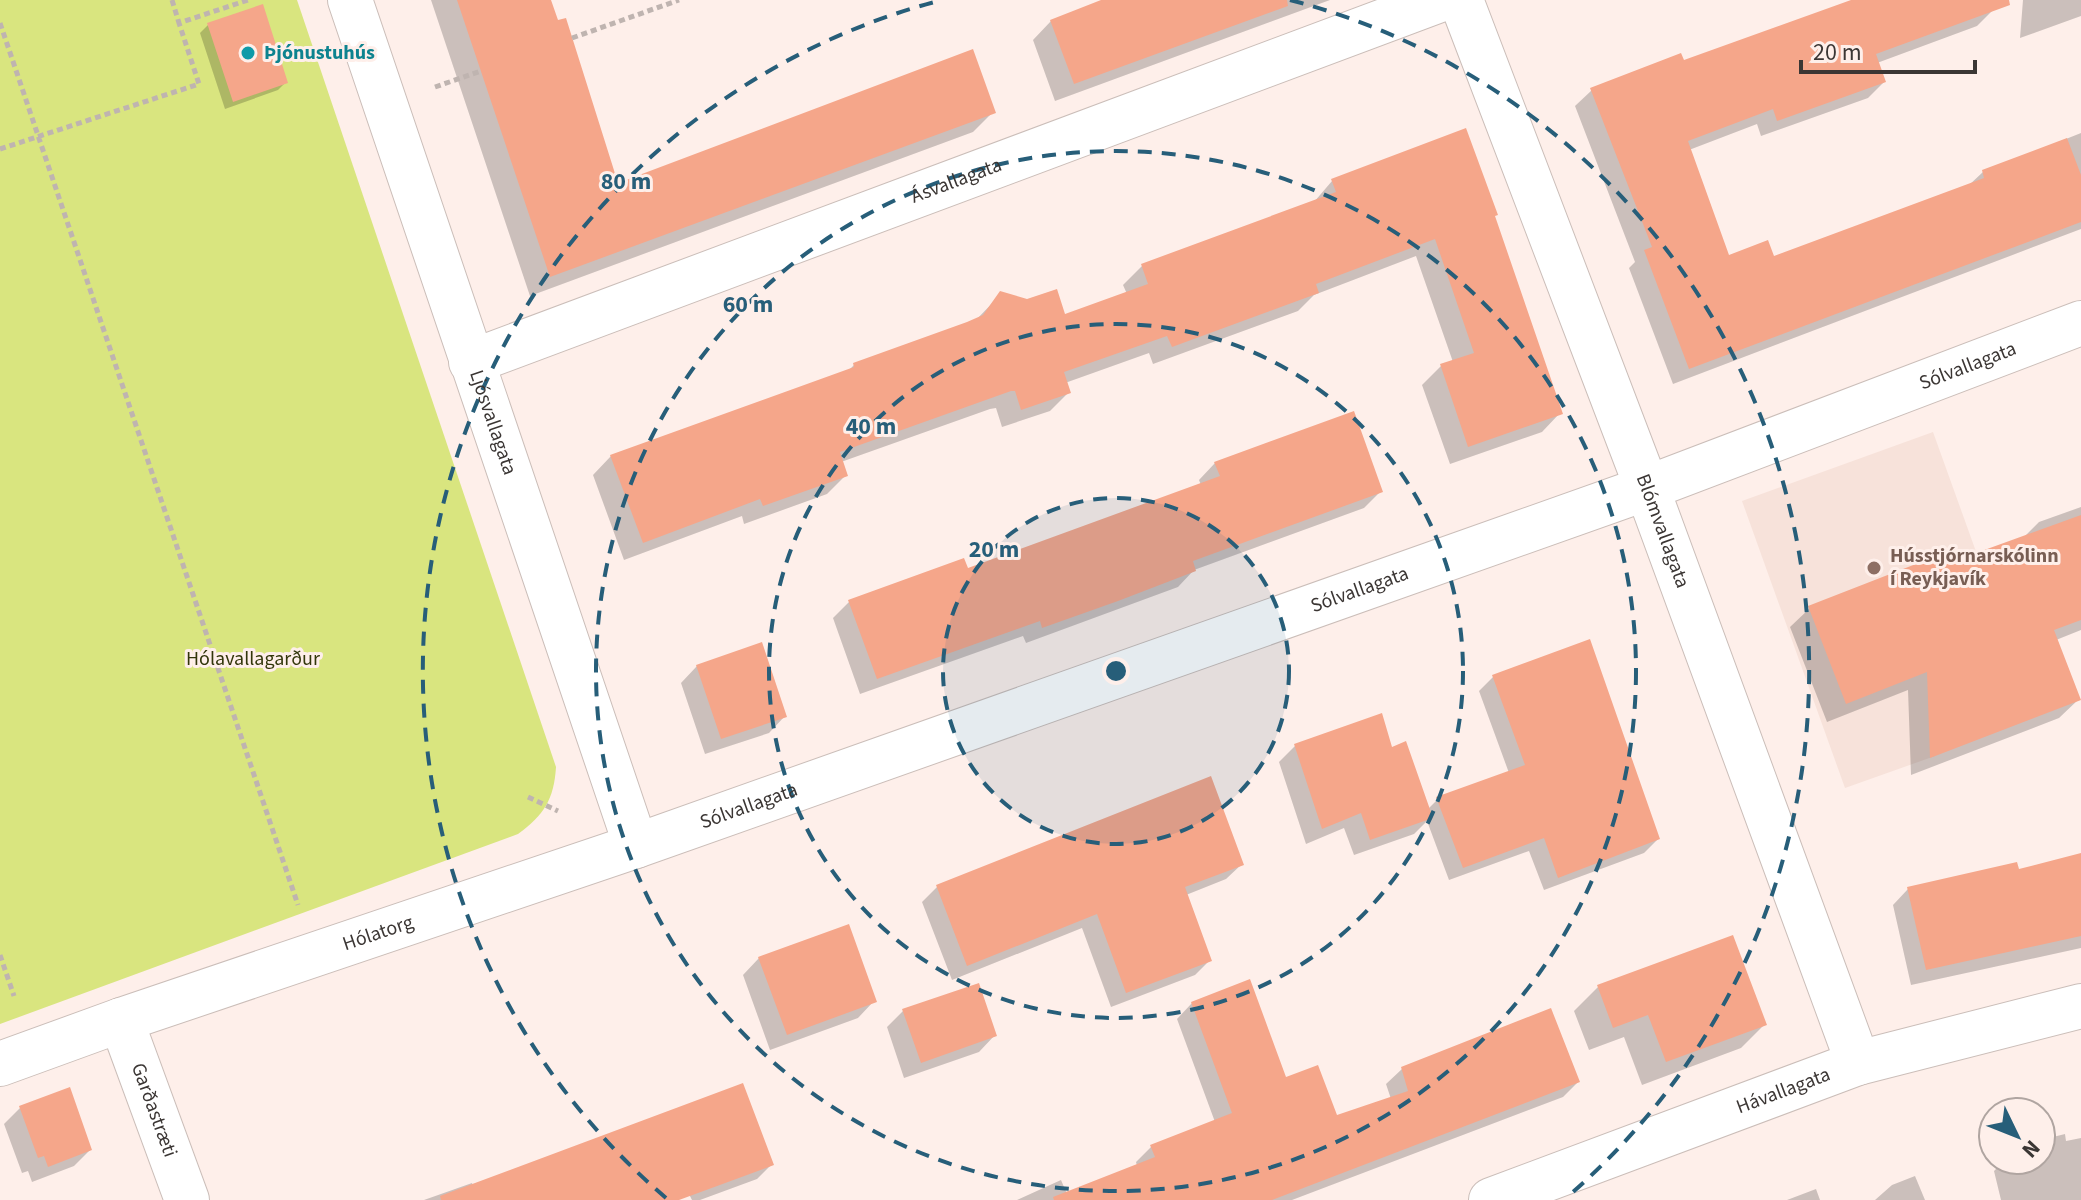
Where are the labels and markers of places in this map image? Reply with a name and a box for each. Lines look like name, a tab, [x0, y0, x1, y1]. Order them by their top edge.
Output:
place label: Þjónustuhús	[264, 39, 375, 67]
marker: Þjónustuhús	[239, 44, 257, 62]
place label: Hússtjórnarskólinn í Reykjavík	[1890, 542, 2059, 593]
marker: Hússtjórnarskólinn í Reykjavík	[1865, 559, 1883, 577]
centre of rings	[1102, 657, 1130, 685]

